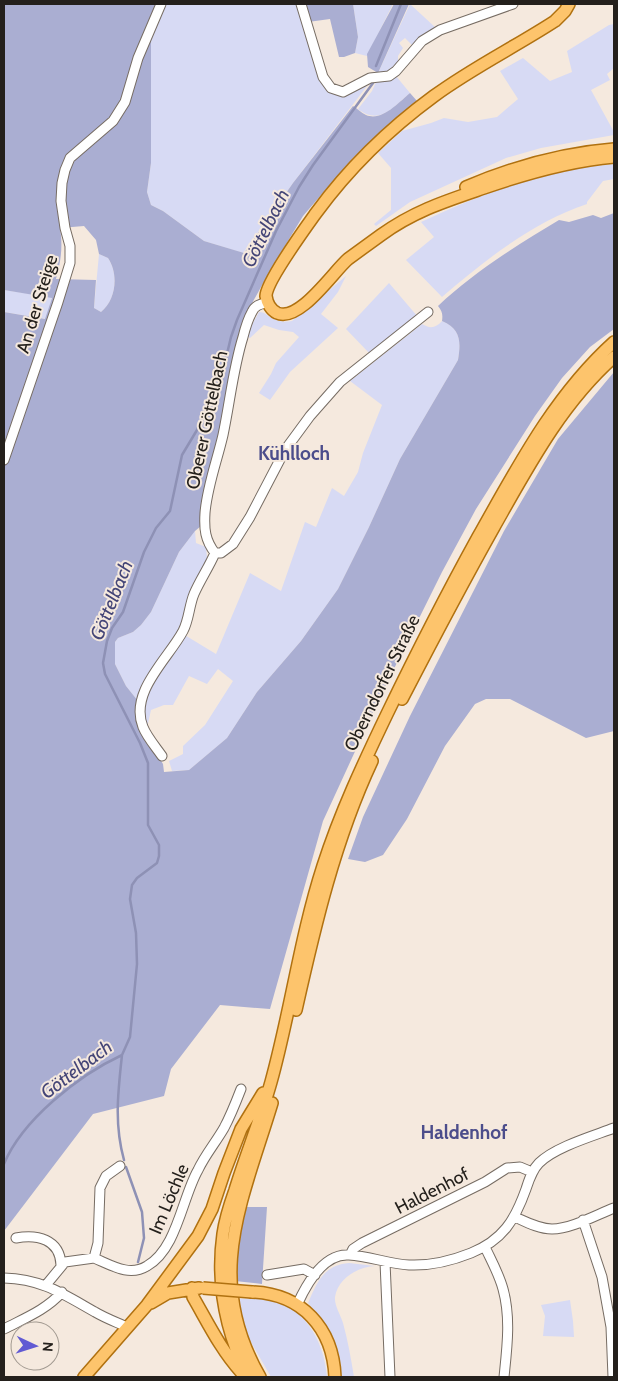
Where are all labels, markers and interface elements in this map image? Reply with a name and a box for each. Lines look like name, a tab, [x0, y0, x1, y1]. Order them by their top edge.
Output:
water label: Göttelbach	[237, 186, 294, 271]
street label: An der Steige	[12, 252, 62, 356]
street label: Oberer Göttelbach	[182, 349, 232, 491]
district label: Kühlloch	[258, 442, 330, 465]
water label: Göttelbach	[85, 557, 138, 643]
street label: Oberndorfer Straße	[339, 611, 425, 755]
water label: Göttelbach	[36, 1035, 117, 1104]
district label: Haldenhof	[421, 1121, 508, 1144]
street label: Im Löchle	[144, 1160, 194, 1238]
street label: Haldenhof	[391, 1163, 473, 1219]
north arrow	[10, 1321, 60, 1371]
text: N	[39, 1341, 57, 1352]

